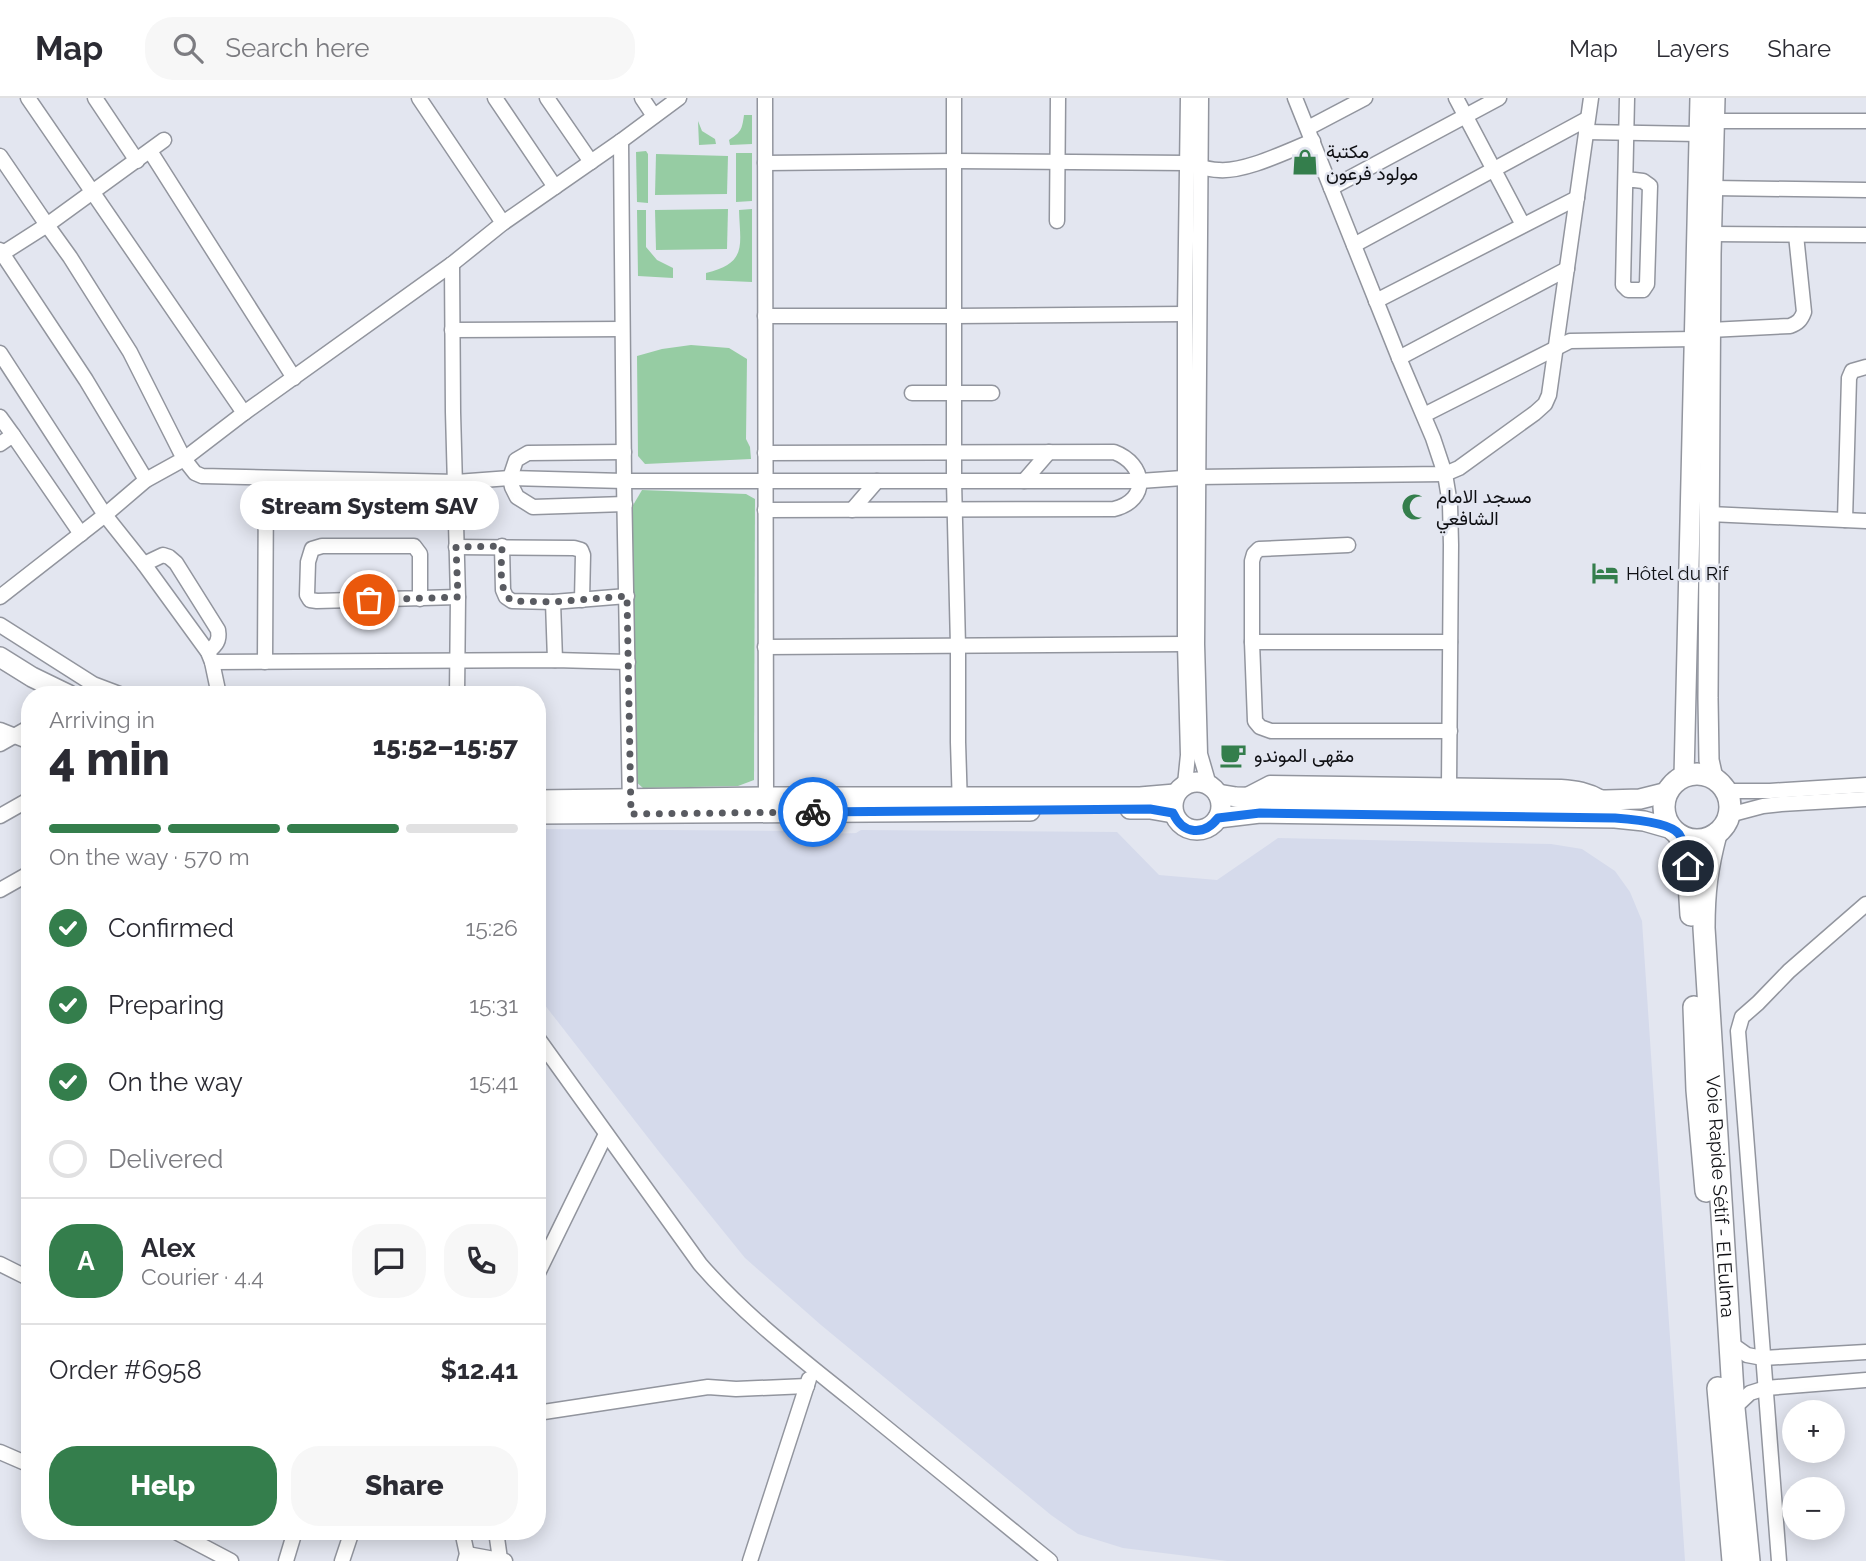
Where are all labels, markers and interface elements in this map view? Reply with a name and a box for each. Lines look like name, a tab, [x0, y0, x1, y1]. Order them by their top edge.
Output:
search box	[145, 17, 635, 80]
text: Map	[35, 29, 103, 68]
icon: search	[169, 29, 207, 67]
text: Search here	[225, 33, 370, 63]
text: Map	[1569, 34, 1618, 63]
text: Layers	[1656, 34, 1729, 63]
text: Share	[1767, 34, 1831, 63]
place label: مكتبة مولود فرعون	[1326, 140, 1418, 185]
shop icon: مكتبة مولود فرعون	[1290, 147, 1320, 177]
callout: Stream System SAV	[240, 481, 499, 530]
place label: مسجد الامام الشافعي	[1436, 485, 1532, 534]
text: Stream System SAV	[261, 492, 478, 519]
mosque icon: مسجد الامام الشافعي	[1400, 492, 1430, 522]
hotel icon: Hôtel du Rif	[1590, 558, 1620, 588]
place label: Hôtel du Rif	[1626, 562, 1729, 584]
pin	[339, 570, 399, 630]
icon: bag	[350, 581, 388, 619]
text: Arriving in	[49, 706, 155, 733]
text: 15:52–15:57	[373, 731, 518, 761]
text: 4 min	[49, 732, 170, 786]
cafe icon: مقهى الموندو	[1218, 740, 1248, 770]
place label: مقهى الموندو	[1254, 744, 1354, 767]
courier	[778, 777, 848, 847]
icon: bike	[794, 793, 832, 831]
pin	[1658, 836, 1718, 896]
text: On the way · 570 m	[49, 843, 250, 870]
icon: home	[1669, 847, 1707, 885]
icon: check	[49, 909, 87, 947]
text: Confirmed	[108, 913, 234, 943]
text: 15:26	[465, 914, 518, 941]
icon: check	[49, 986, 87, 1024]
text: Preparing	[108, 990, 224, 1020]
text: 15:31	[469, 991, 518, 1018]
icon: check	[49, 1063, 87, 1101]
text: On the way	[108, 1067, 243, 1097]
text: 15:41	[469, 1068, 518, 1095]
street label: Voie Rapide Sétif - El Eulma	[1702, 1074, 1739, 1318]
text: Delivered	[108, 1144, 223, 1174]
button: chat	[352, 1224, 426, 1298]
button: phone	[444, 1224, 518, 1298]
text: Alex	[141, 1233, 196, 1263]
text: A	[77, 1246, 95, 1276]
text: Courier · 4.4	[141, 1263, 264, 1290]
text: Order #6958	[49, 1355, 202, 1385]
text: $12.41	[440, 1355, 518, 1385]
map controls	[1782, 1400, 1845, 1540]
button: +	[1782, 1400, 1845, 1463]
button: Help	[49, 1446, 277, 1526]
button: Share	[291, 1446, 518, 1526]
button: −	[1782, 1477, 1845, 1540]

